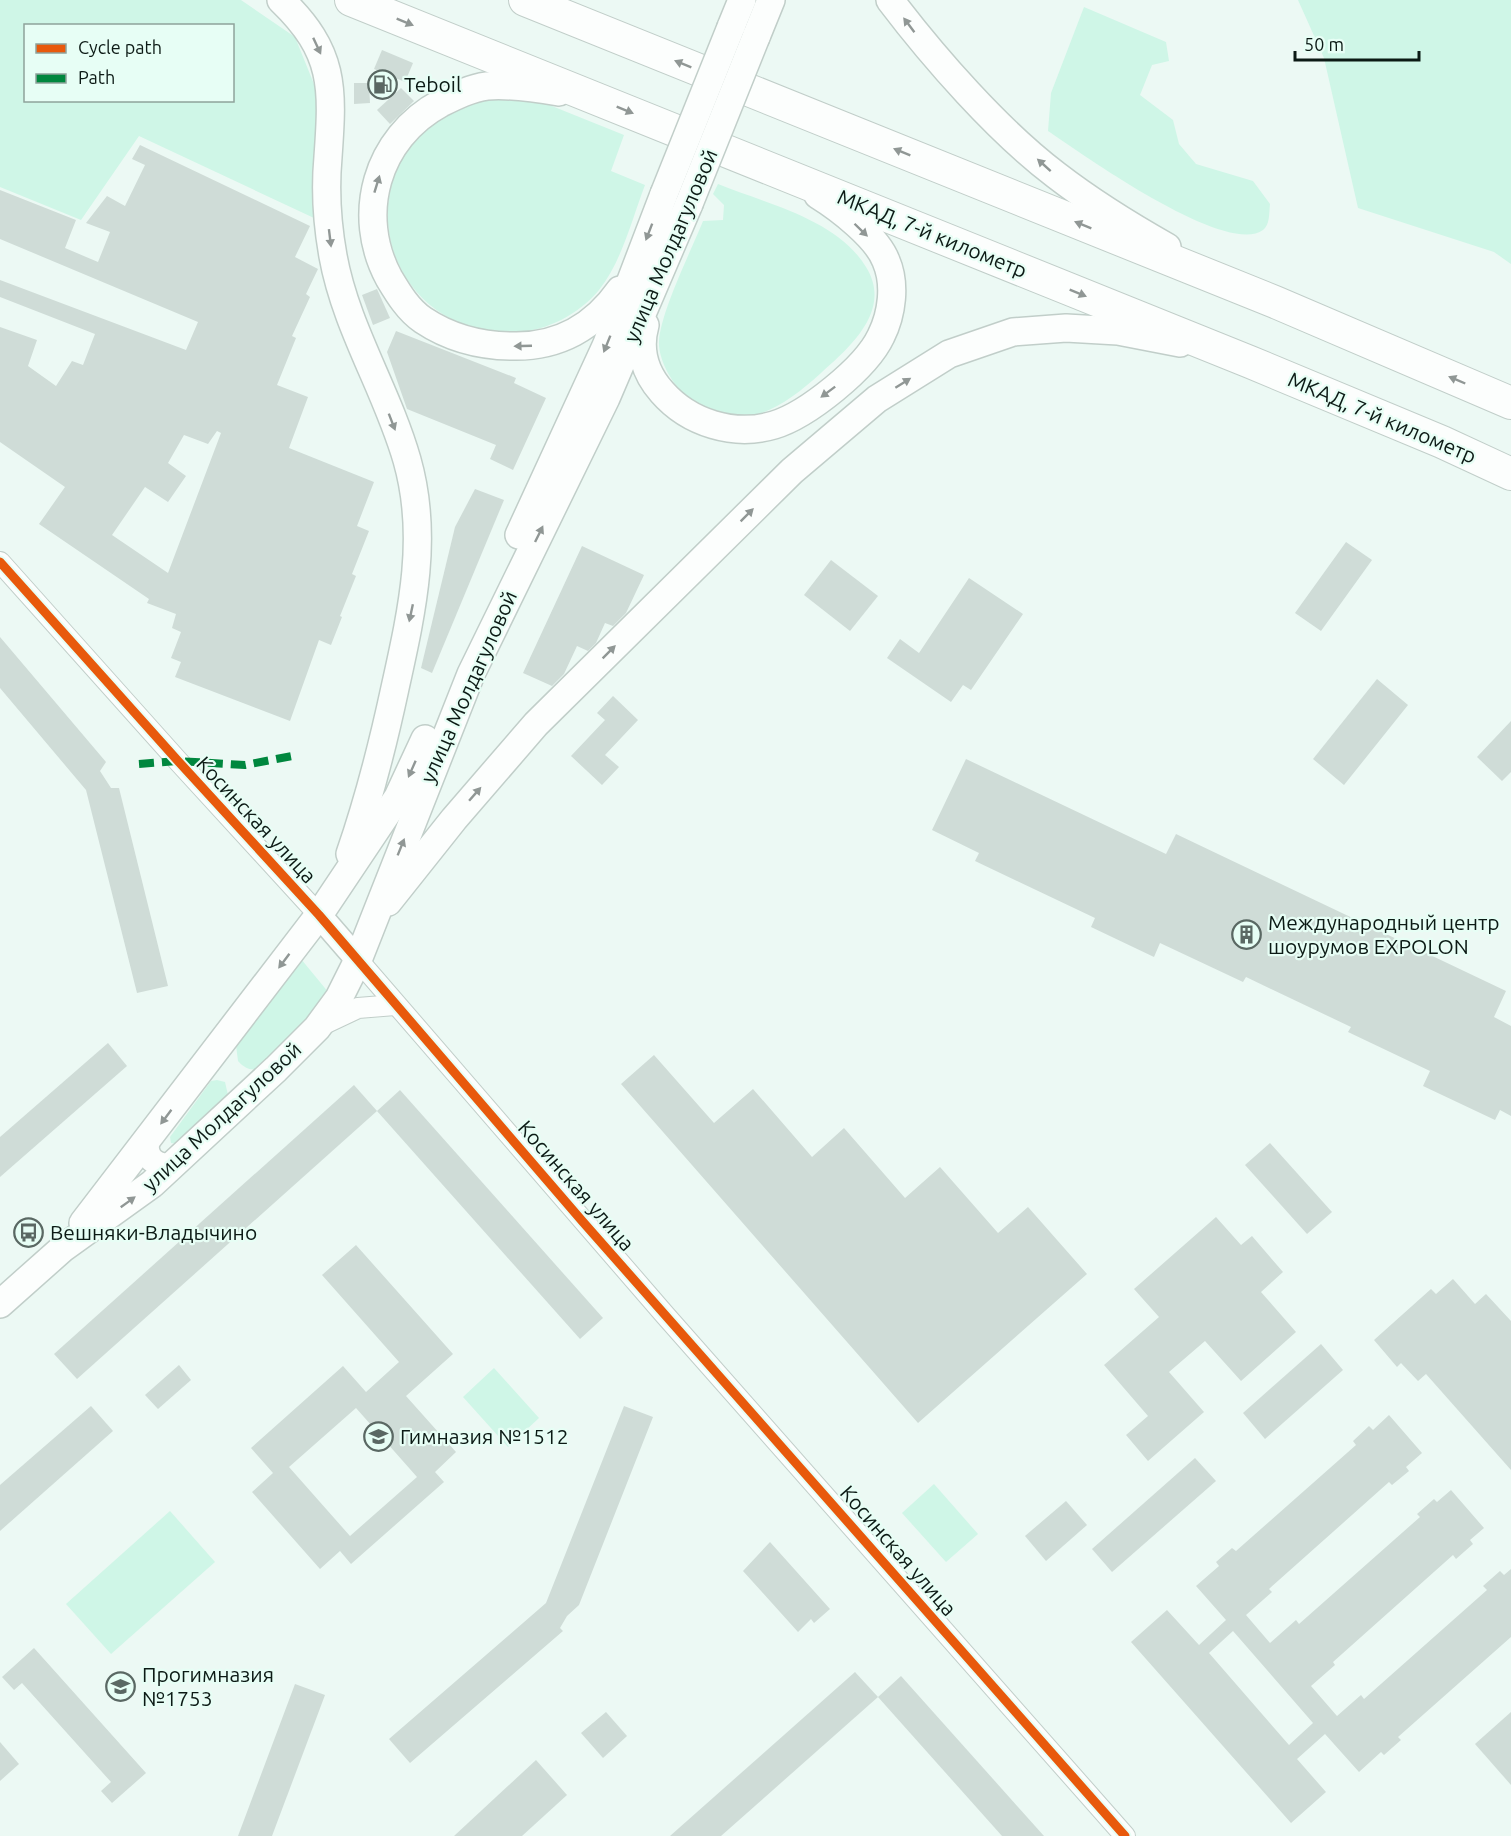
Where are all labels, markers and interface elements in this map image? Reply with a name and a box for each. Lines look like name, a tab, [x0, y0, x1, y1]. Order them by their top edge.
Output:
one-way arrow	[396, 18, 414, 27]
one-way arrow	[903, 18, 915, 34]
legend	[24, 24, 234, 102]
scale bar	[1295, 24, 1420, 62]
text: 50 m	[1304, 34, 1344, 54]
text: Cycle path	[78, 37, 162, 57]
one-way arrow	[312, 37, 321, 54]
one-way arrow	[673, 59, 691, 69]
text: Path	[78, 67, 115, 87]
fuel station icon: Teboil	[367, 69, 399, 101]
place label: Teboil	[404, 72, 461, 96]
one-way arrow	[616, 105, 634, 115]
street label: улица Молдагуловой	[618, 145, 722, 346]
one-way arrow	[893, 147, 911, 157]
one-way arrow	[1037, 158, 1052, 172]
one-way arrow	[373, 175, 382, 193]
street label: МКАД, 7-й километр	[834, 184, 1031, 282]
one-way arrow	[1074, 220, 1092, 230]
one-way arrow	[644, 223, 654, 241]
one-way arrow	[854, 223, 869, 237]
one-way arrow	[326, 228, 335, 247]
one-way arrow	[1069, 289, 1087, 298]
one-way arrow	[602, 335, 611, 353]
one-way arrow	[513, 341, 532, 351]
street label: МКАД, 7-й километр	[1285, 367, 1480, 468]
one-way arrow	[1449, 376, 1466, 385]
one-way arrow	[895, 377, 911, 388]
one-way arrow	[820, 386, 836, 398]
one-way arrow	[388, 413, 397, 431]
one-way arrow	[740, 509, 754, 523]
one-way arrow	[534, 526, 544, 543]
street label: улица Молдагуловой	[415, 587, 521, 786]
one-way arrow	[406, 603, 416, 622]
one-way arrow	[601, 646, 615, 660]
street label: Косинская улица	[192, 751, 322, 888]
one-way arrow	[407, 761, 416, 778]
one-way arrow	[468, 787, 481, 802]
one-way arrow	[397, 838, 406, 856]
place label: Международный центр шоурумов EXPOLON	[1268, 910, 1500, 958]
building icon: Международный центр шоурумов EXPOLON	[1231, 919, 1263, 951]
one-way arrow	[278, 953, 290, 969]
street label: улица Молдагуловой	[137, 1037, 305, 1196]
one-way arrow	[160, 1108, 172, 1124]
street label: Косинская улица	[514, 1115, 640, 1255]
one-way arrow	[119, 1196, 135, 1208]
bus stop icon: Вешняки-Владычино	[13, 1217, 45, 1249]
place label: Вешняки-Владычино	[50, 1220, 257, 1244]
school or university icon: Гимназия №1512	[363, 1421, 395, 1453]
place label: Гимназия №1512	[400, 1424, 569, 1448]
street label: Косинская улица	[836, 1480, 962, 1620]
place label: Прогимназия №1753	[142, 1662, 274, 1710]
school or university icon: Прогимназия №1753	[105, 1671, 137, 1703]

